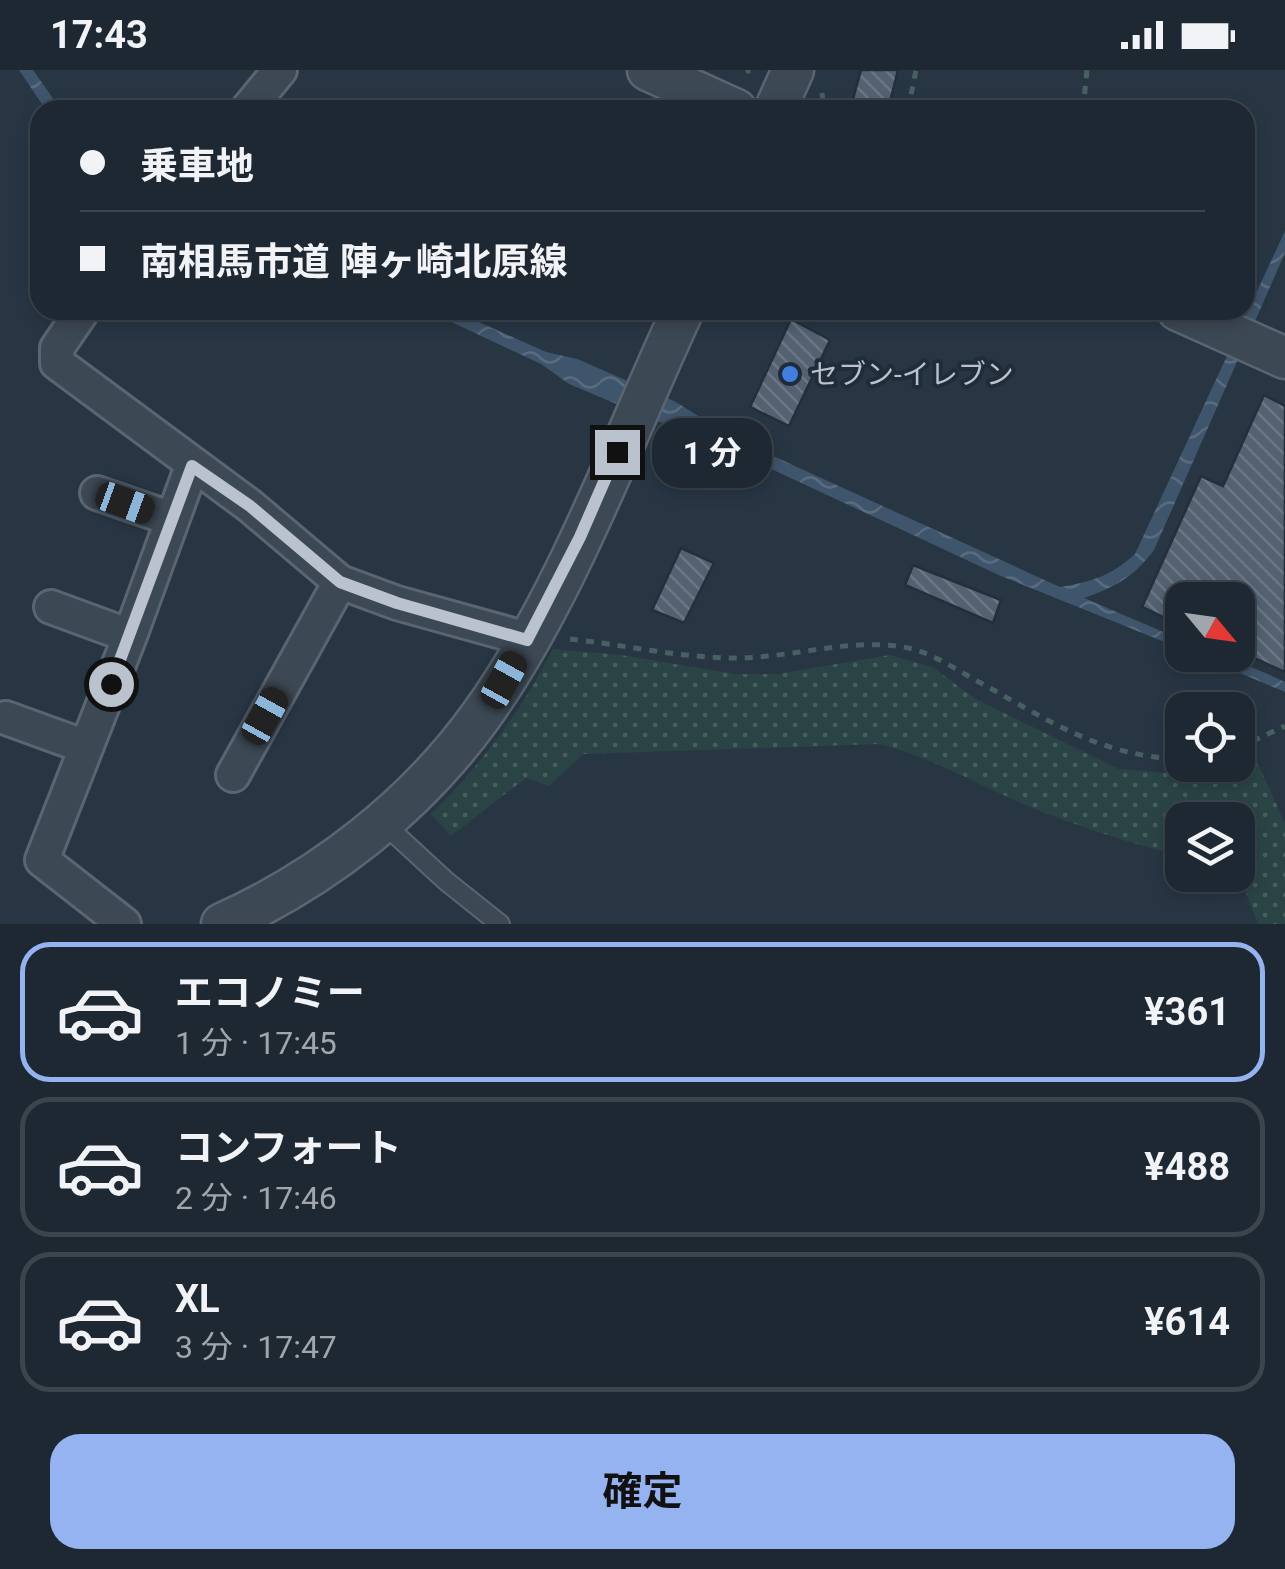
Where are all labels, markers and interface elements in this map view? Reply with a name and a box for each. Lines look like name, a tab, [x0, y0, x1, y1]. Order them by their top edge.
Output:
text: 17:43	[50, 13, 148, 57]
text: 乗車地	[140, 144, 254, 188]
text: 南相馬市道 陣ヶ崎北原線	[140, 240, 567, 284]
place label: セブン-イレブン	[810, 358, 1014, 391]
marker: セブン-イレブン	[779, 363, 801, 385]
callout: 1 分	[652, 417, 772, 487]
route end	[595, 430, 640, 475]
text: 1 分	[683, 434, 741, 472]
car	[92, 479, 158, 527]
north arrow	[1165, 582, 1255, 672]
map controls	[1165, 582, 1255, 892]
car	[476, 646, 532, 714]
route start	[89, 662, 134, 707]
car	[237, 682, 293, 750]
button: locate	[1165, 692, 1255, 782]
button: layers	[1165, 802, 1255, 892]
icon: car	[55, 967, 145, 1057]
text: エコノミー	[175, 971, 365, 1015]
text: ¥361	[1144, 990, 1230, 1034]
text: 1 分 · 17:45	[175, 1024, 337, 1062]
icon: car	[55, 1122, 145, 1212]
text: コンフォート	[175, 1126, 402, 1170]
text: ¥488	[1144, 1145, 1230, 1189]
text: 2 分 · 17:46	[175, 1179, 337, 1217]
icon: car	[55, 1277, 145, 1367]
text: XL	[175, 1277, 220, 1321]
text: ¥614	[1144, 1300, 1230, 1344]
text: 3 分 · 17:47	[175, 1328, 337, 1366]
button: 確定	[50, 1434, 1235, 1549]

